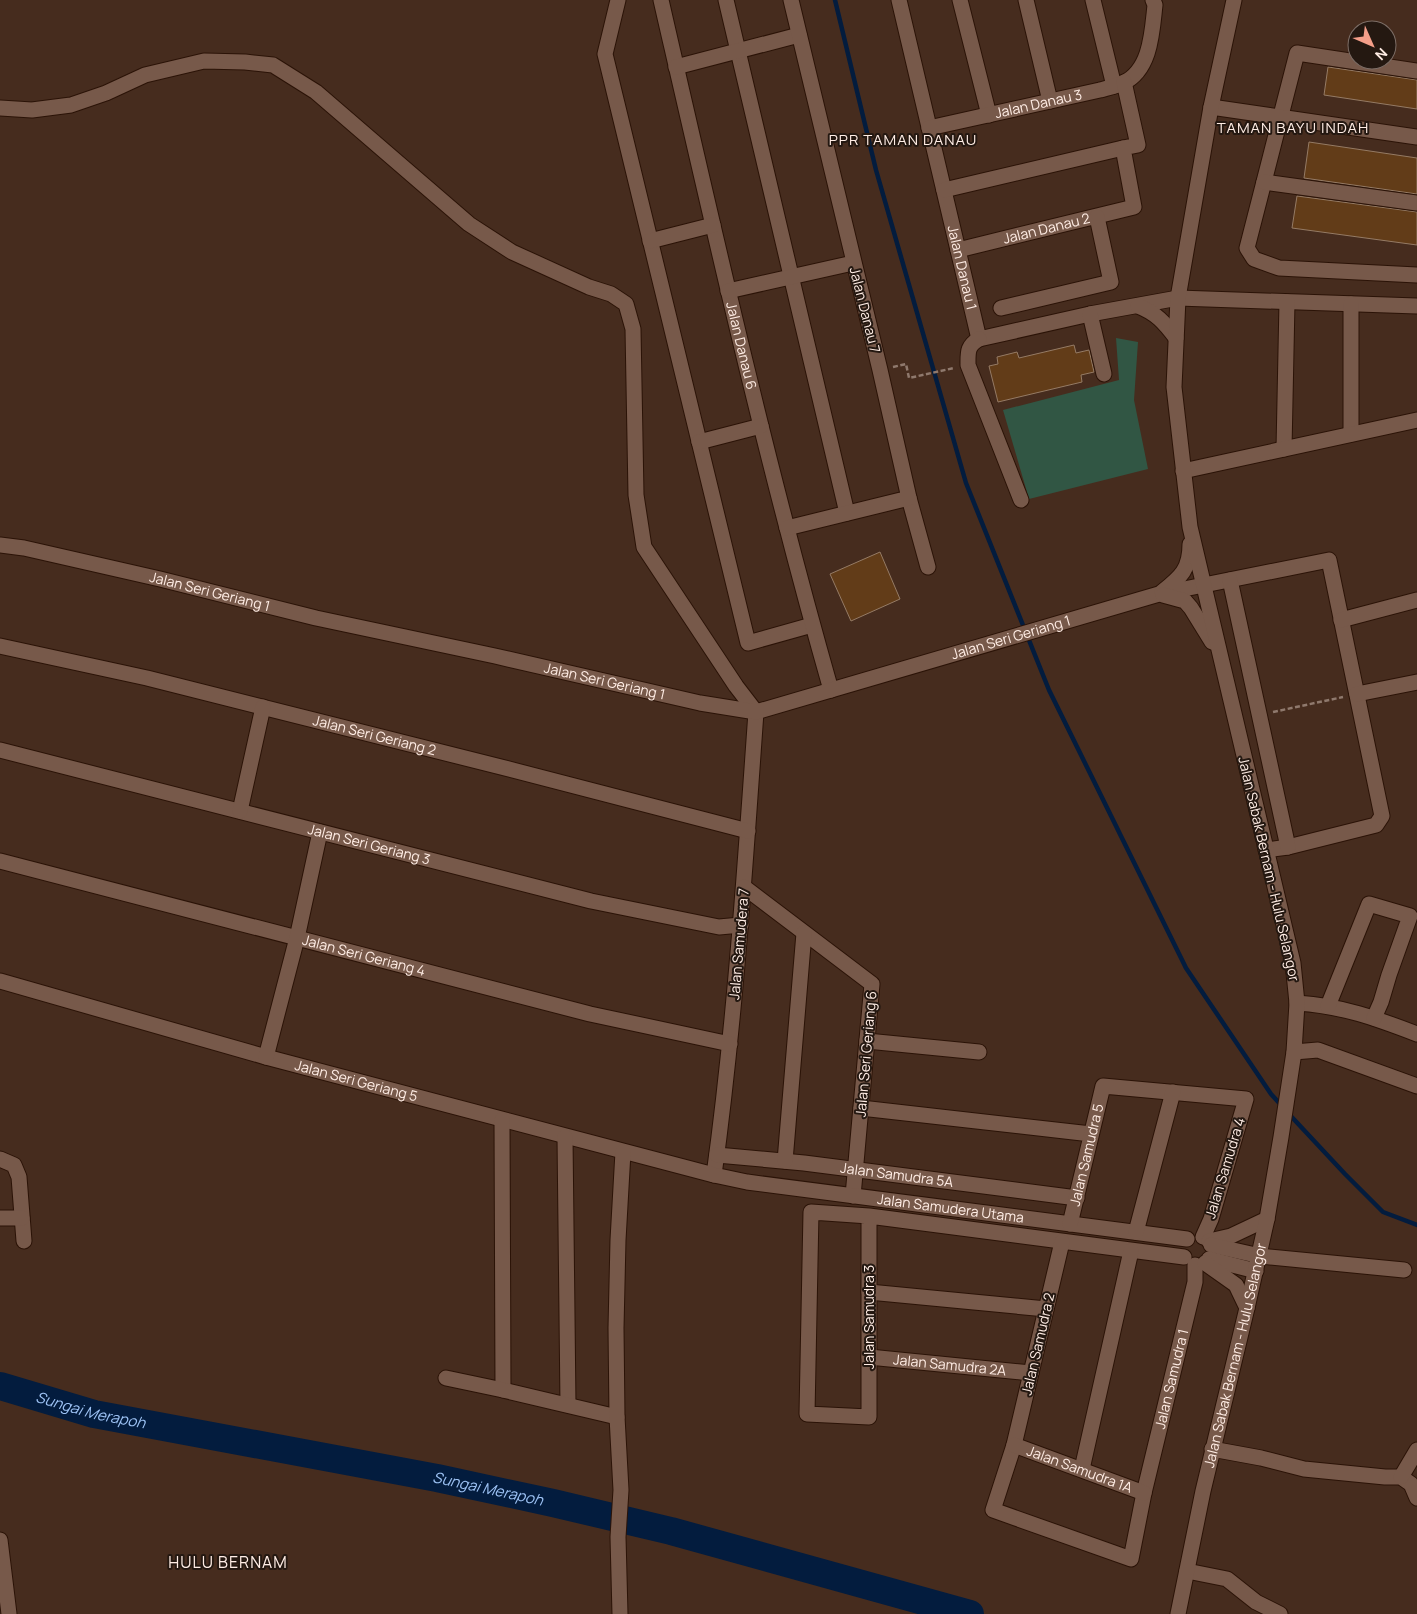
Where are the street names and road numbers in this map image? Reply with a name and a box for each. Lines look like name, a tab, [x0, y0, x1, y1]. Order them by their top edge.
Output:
street label: Jalan Danau 3	[993, 84, 1084, 122]
street label: Jalan Danau 2	[1001, 208, 1092, 248]
street label: Jalan Danau 1	[943, 223, 982, 312]
street label: Jalan Danau 7	[846, 265, 885, 355]
street label: Jalan Danau 6	[722, 300, 762, 391]
street label: Jalan Seri Geriang 1	[148, 567, 272, 615]
street label: Jalan Seri Geriang 1	[949, 610, 1073, 663]
street label: Jalan Seri Geriang 1	[542, 658, 667, 704]
street label: Jalan Seri Geriang 2	[311, 710, 438, 759]
street label: Jalan Sabak Bernam - Hulu Selangor	[1234, 755, 1305, 983]
street label: Jalan Seri Geriang 3	[306, 819, 433, 869]
street label: Jalan Samudera 7	[724, 887, 753, 1001]
street label: Jalan Seri Geriang 4	[301, 930, 428, 980]
street label: Jalan Seri Geriang 6	[851, 990, 880, 1118]
street label: Jalan Seri Geriang 5	[293, 1055, 420, 1106]
street label: Jalan Samudra 5	[1065, 1102, 1107, 1208]
street label: Jalan Samudra 4	[1200, 1115, 1249, 1221]
street label: Jalan Samudra 5A	[839, 1158, 955, 1191]
street label: Jalan Samudera Utama	[876, 1189, 1025, 1227]
street label: Jalan Sabak Bernam - Hulu Selangor	[1199, 1241, 1270, 1469]
street label: Jalan Samudra 3	[859, 1265, 878, 1369]
street label: Jalan Samudra 2	[1016, 1291, 1059, 1397]
street label: Jalan Samudra 1	[1150, 1327, 1192, 1431]
street label: Jalan Samudra 2A	[892, 1349, 1007, 1380]
street label: Jalan Samudra 1A	[1024, 1441, 1135, 1497]

